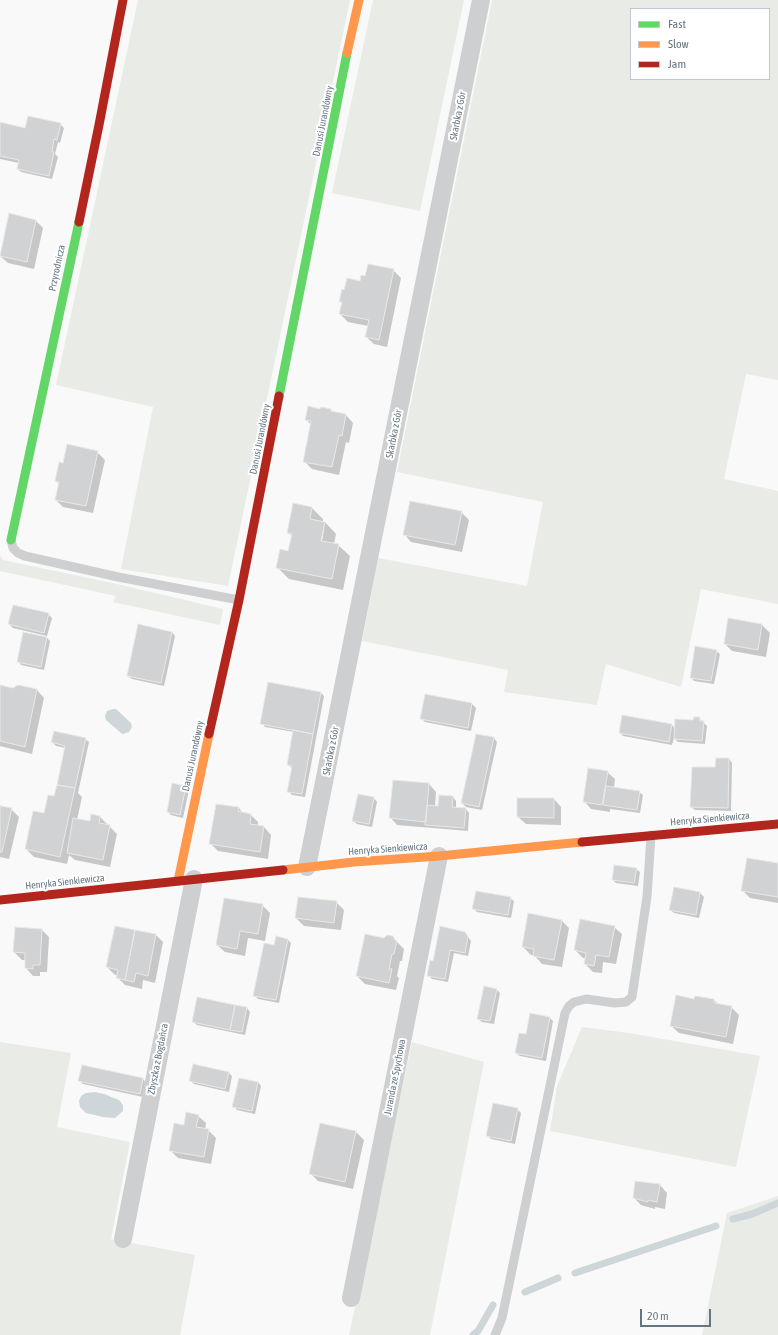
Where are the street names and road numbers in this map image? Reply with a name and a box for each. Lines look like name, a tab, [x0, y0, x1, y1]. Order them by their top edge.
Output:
street label: Danusi Jurandówny	[310, 85, 336, 157]
street label: Skarbka z Gór	[447, 91, 469, 141]
street label: Przyrodnicza	[46, 244, 68, 292]
street label: Danusi Jurandówny	[247, 403, 273, 475]
street label: Skarbka z Gór	[383, 409, 405, 459]
street label: Danusi Jurandówny	[180, 720, 206, 792]
street label: Skarbka z Gór	[320, 726, 342, 776]
street label: Henryka Sienkiewicza	[670, 810, 750, 828]
street label: Henryka Sienkiewicza	[348, 840, 428, 858]
street label: Henryka Sienkiewicza	[25, 872, 105, 892]
street label: Zbyszka z Bogdańca	[145, 1023, 171, 1095]
street label: Juranda ze Spychowa	[382, 1038, 408, 1116]

